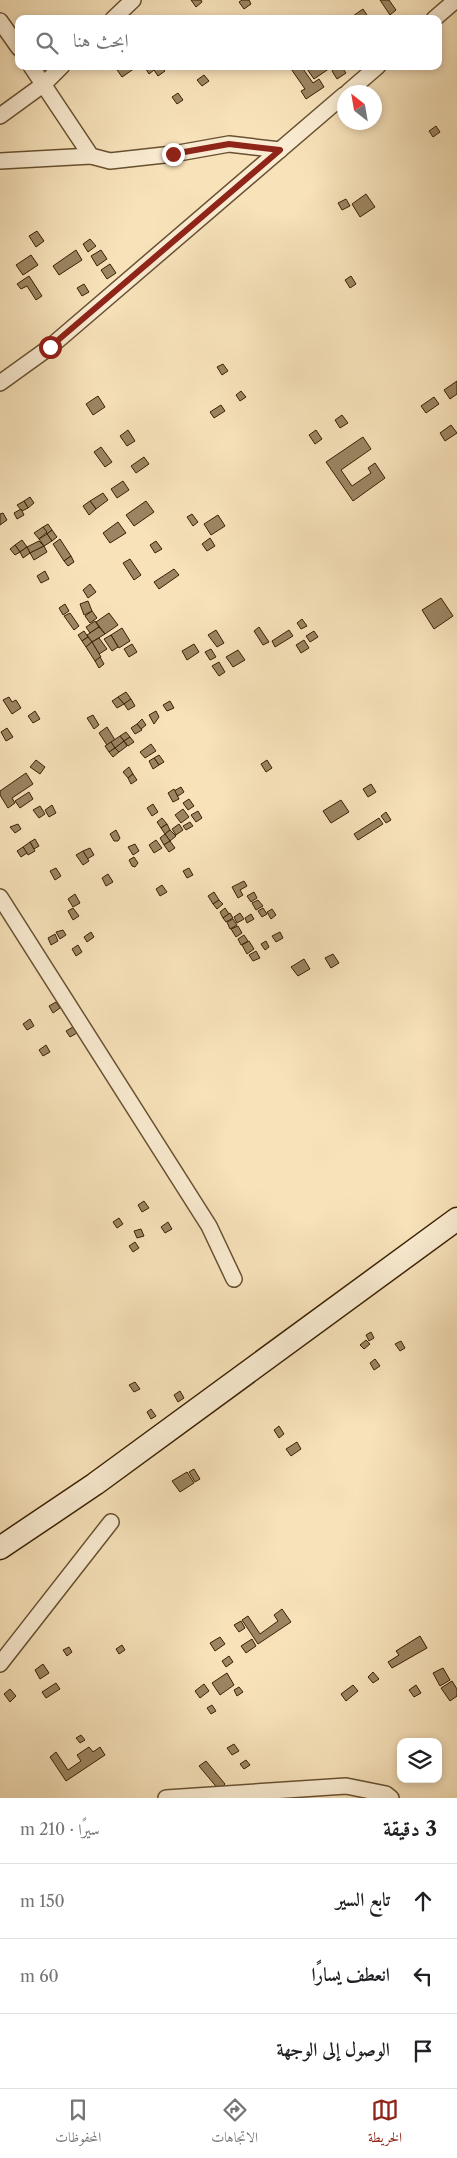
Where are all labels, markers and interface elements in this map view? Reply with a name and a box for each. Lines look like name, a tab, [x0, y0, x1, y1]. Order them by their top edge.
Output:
search box	[15, 15, 442, 70]
icon: search	[33, 29, 61, 57]
text: ابحث هنا	[73, 29, 129, 52]
north arrow	[337, 85, 382, 130]
route end	[162, 143, 185, 166]
route start	[39, 336, 62, 359]
map controls	[397, 1738, 442, 1783]
button: layers	[397, 1738, 442, 1783]
text: 3 دقيقة	[383, 1816, 437, 1841]
text: سيرًا · 210 m	[20, 1819, 100, 1839]
icon: ahead	[409, 1887, 437, 1915]
text: تابع السير	[336, 1888, 390, 1911]
text: 150 m	[20, 1891, 65, 1911]
icon: left	[409, 1962, 437, 1990]
text: انعطف يسارًا	[311, 1963, 390, 1986]
text: 60 m	[20, 1966, 59, 1986]
icon: arrive	[409, 2037, 437, 2065]
text: الوصول إلى الوجهة	[276, 2038, 390, 2061]
tab: المحفوظات	[55, 2096, 101, 2151]
tab: الاتجاهات	[211, 2096, 258, 2151]
tab: الخريطة	[368, 2096, 402, 2151]

